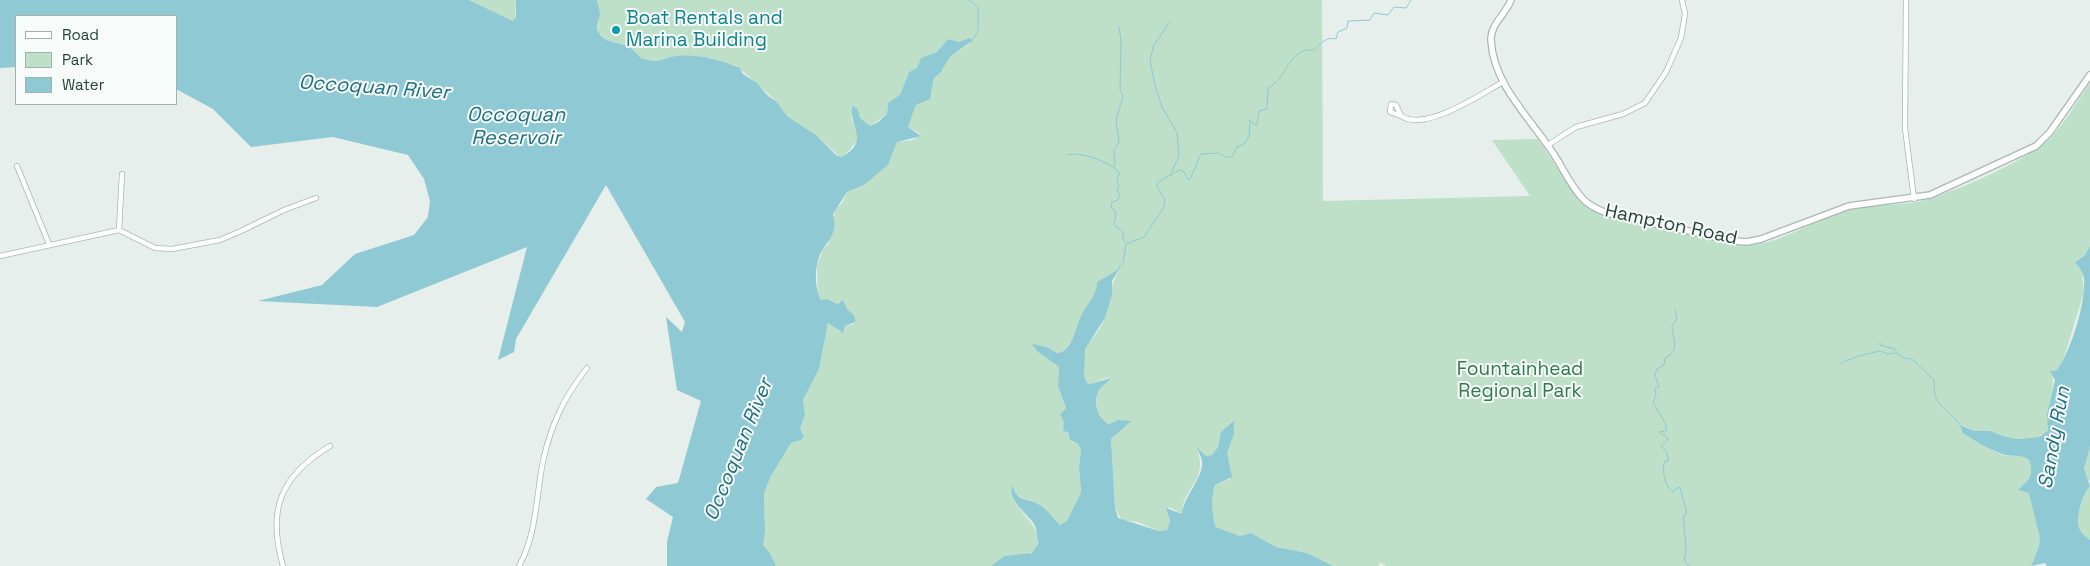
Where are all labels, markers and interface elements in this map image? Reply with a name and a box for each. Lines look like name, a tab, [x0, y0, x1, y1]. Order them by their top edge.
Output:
place label: Boat Rentals and Marina Building	[626, 8, 783, 52]
legend	[15, 15, 178, 105]
marker: Boat Rentals and Marina Building	[610, 24, 622, 36]
text: Road	[62, 25, 99, 44]
text: Park	[62, 50, 93, 69]
water label: Occoquan River	[298, 71, 450, 105]
text: Water	[62, 75, 104, 94]
water label: Occoquan Reservoir	[467, 104, 565, 151]
street label: Hampton Road	[1603, 200, 1739, 250]
park label: Fountainhead Regional Park	[1457, 359, 1583, 403]
water label: Occoquan River	[700, 376, 778, 524]
water label: Sandy Run	[2034, 385, 2076, 491]

